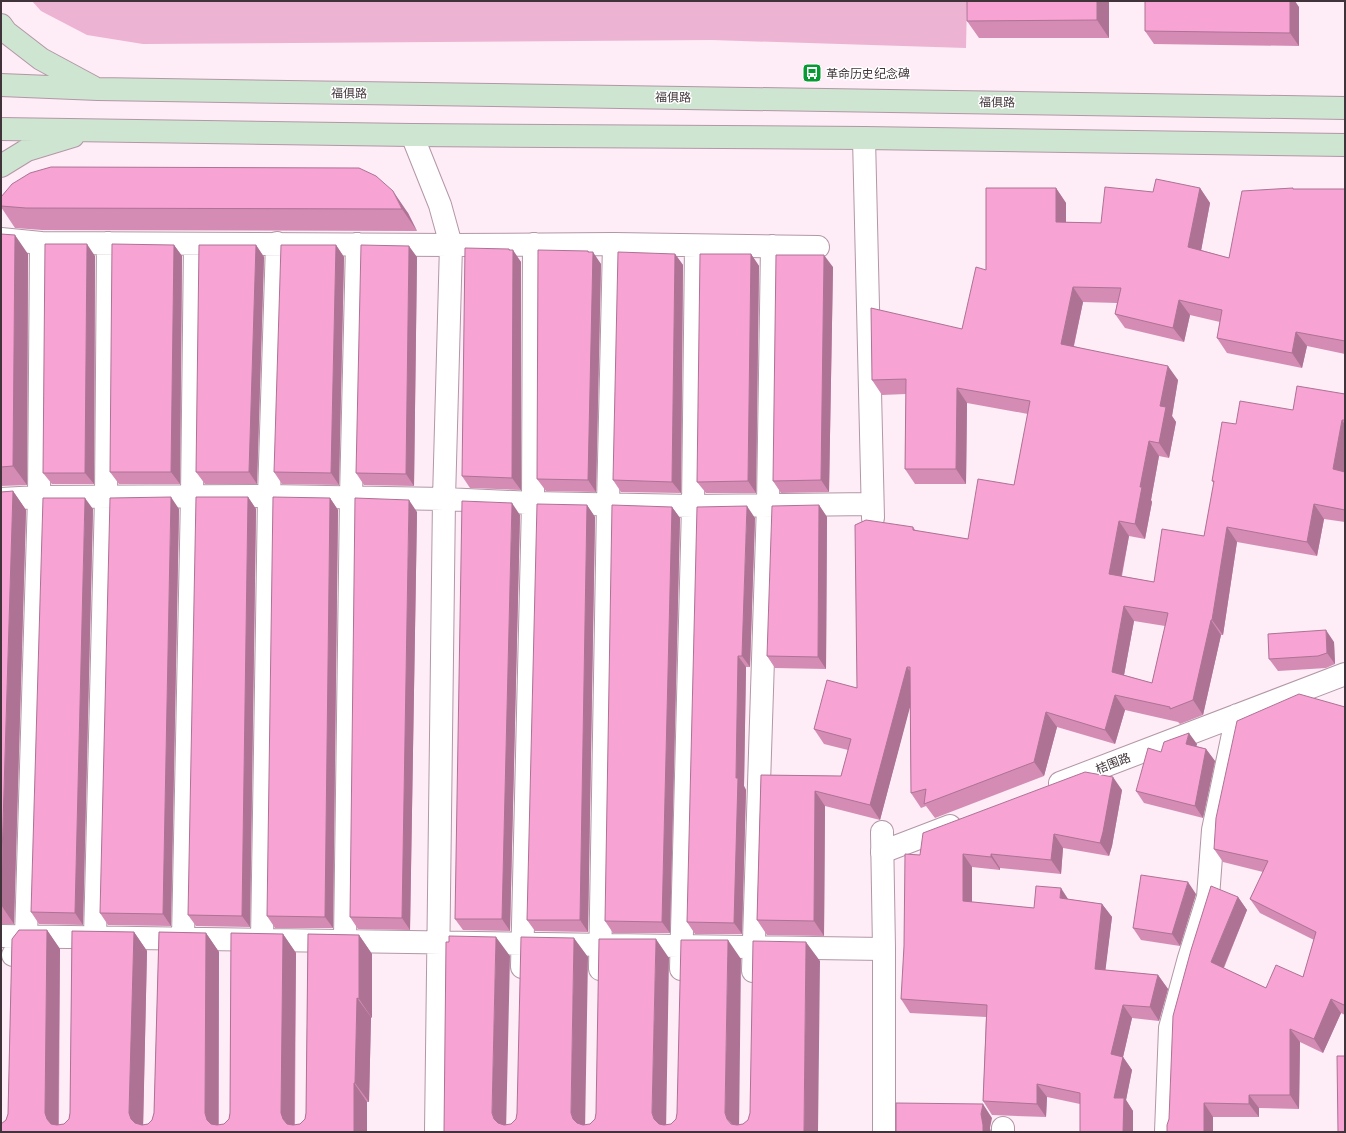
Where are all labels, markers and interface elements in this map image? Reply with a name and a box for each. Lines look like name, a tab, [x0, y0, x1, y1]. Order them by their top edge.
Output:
bus stop icon: 革命历史纪念碑	[801, 62, 823, 84]
place label: 革命历史纪念碑	[826, 66, 910, 81]
street label: 福俱路	[331, 85, 367, 101]
street label: 福俱路	[655, 89, 691, 105]
street label: 福俱路	[979, 94, 1015, 110]
street label: 桔围路	[1094, 750, 1132, 776]

